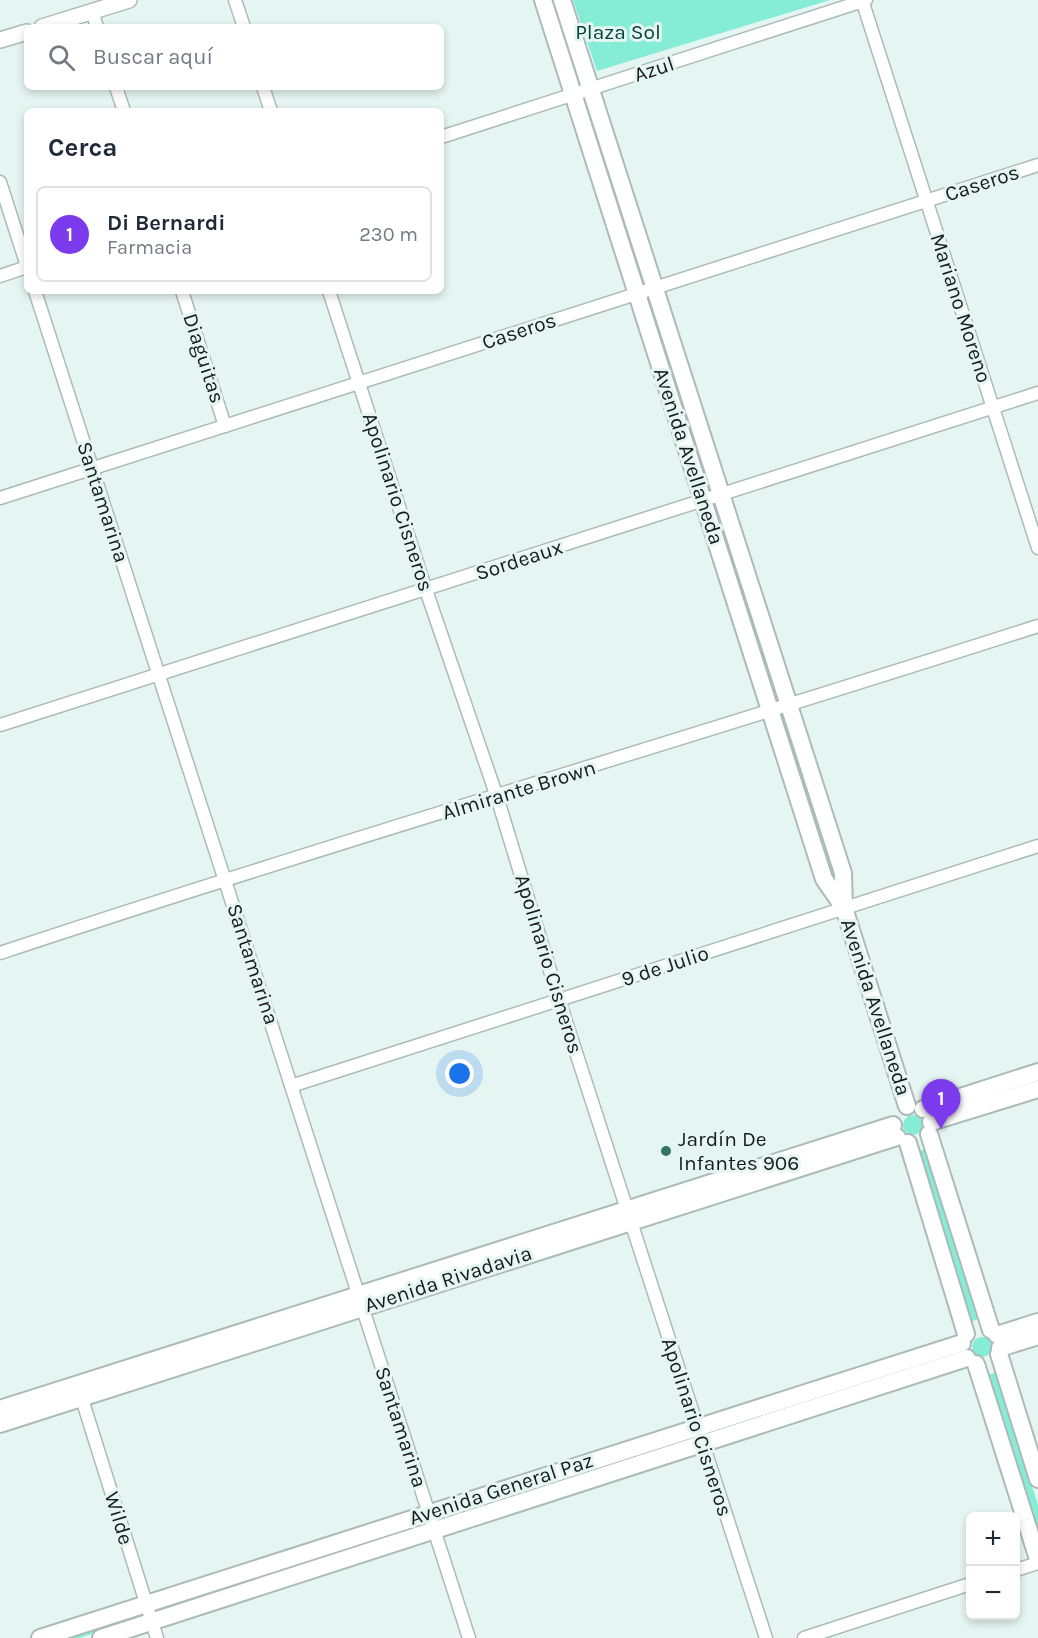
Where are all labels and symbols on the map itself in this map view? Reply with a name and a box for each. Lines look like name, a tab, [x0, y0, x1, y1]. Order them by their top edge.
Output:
park label: Plaza Sol	[575, 20, 661, 44]
street label: Azul	[631, 51, 677, 87]
street label: Caseros	[942, 160, 1022, 206]
street label: Mariano Moreno	[926, 230, 996, 386]
street label: Caseros	[479, 308, 559, 354]
street label: Diaguitas	[178, 310, 230, 406]
street label: Avenida Avellaneda	[649, 365, 729, 547]
street label: Apolinario Cisneros	[358, 410, 438, 594]
street label: Santamarina	[72, 439, 134, 565]
street label: Sordeaux	[472, 535, 566, 585]
street label: Almirante Brown	[439, 755, 599, 825]
street label: Apolinario Cisneros	[510, 871, 588, 1057]
street label: Santamarina	[222, 901, 284, 1027]
street label: Avenida Avellaneda	[836, 916, 916, 1098]
street label: 9 de Julio	[618, 941, 712, 991]
your location	[445, 1059, 474, 1088]
pin: 1	[922, 1080, 960, 1129]
place label: Jardín De Infantes 906	[678, 1127, 799, 1175]
marker: Jardín De Infantes 906	[659, 1144, 673, 1158]
street label: Avenida Rivadavia	[361, 1241, 535, 1317]
street label: Apolinario Cisneros	[657, 1335, 737, 1519]
street label: Santamarina	[370, 1364, 432, 1490]
street label: Avenida General Paz	[406, 1448, 596, 1530]
street label: Wilde	[100, 1489, 138, 1547]

